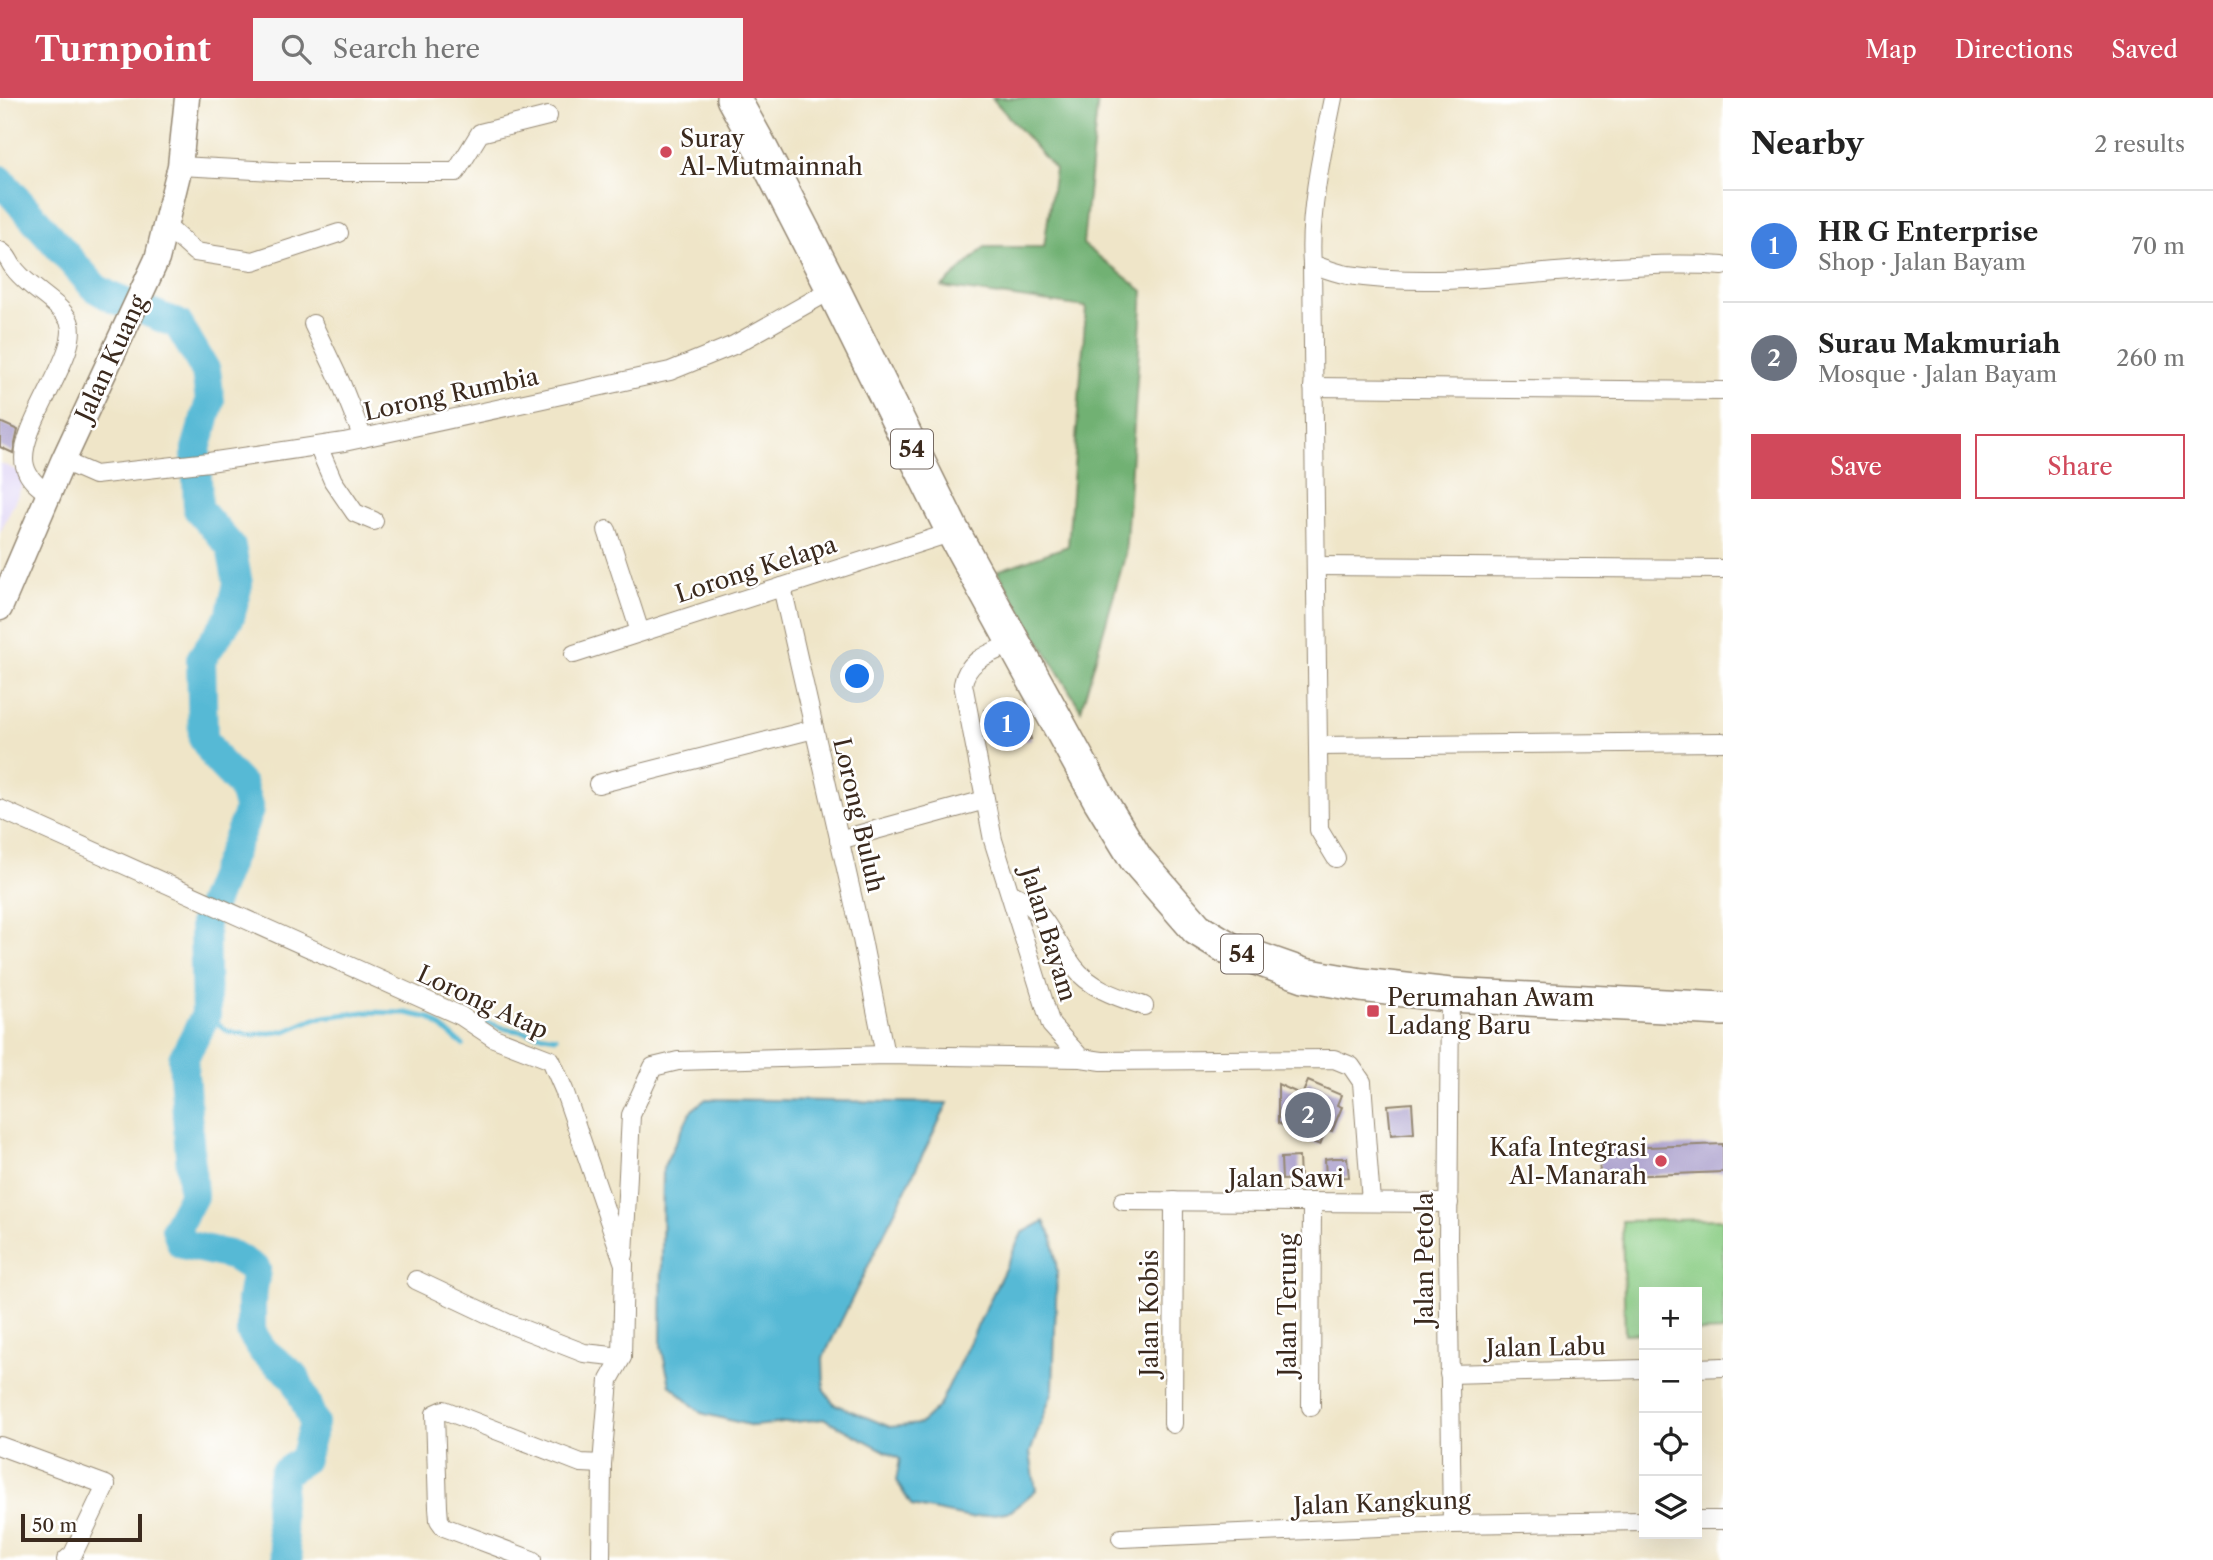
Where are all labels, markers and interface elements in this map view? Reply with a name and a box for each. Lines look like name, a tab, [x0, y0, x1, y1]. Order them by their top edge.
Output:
search box	[253, 18, 743, 81]
text: Turnpoint	[35, 29, 211, 70]
icon: search	[277, 30, 315, 68]
text: Search here	[333, 33, 480, 65]
text: Map	[1865, 35, 1917, 64]
text: Directions	[1955, 35, 2073, 64]
text: Saved	[2111, 35, 2178, 64]
place label: Suray Al-Mutmainnah	[679, 124, 863, 181]
text: Nearby	[1751, 125, 1864, 162]
text: 2 results	[2094, 130, 2185, 158]
marker: Suray Al-Mutmainnah	[658, 144, 674, 160]
text: HR G Enterprise	[1818, 216, 2038, 248]
text: 1	[1769, 232, 1779, 260]
text: 70 m	[2132, 232, 2185, 260]
text: Shop · Jalan Bayam	[1818, 248, 2026, 276]
street label: Jalan Kuang	[67, 290, 153, 429]
text: Surau Makmuriah	[1818, 328, 2061, 360]
text: 2	[1767, 344, 1781, 372]
text: 260 m	[2116, 344, 2185, 372]
text: Mosque · Jalan Bayam	[1818, 360, 2057, 388]
street label: Lorong Rumbia	[361, 361, 541, 427]
road number: 54	[891, 430, 933, 468]
button: Save	[1751, 434, 1961, 499]
button: Share	[1975, 434, 2185, 499]
street label: Lorong Kelapa	[672, 529, 841, 609]
your location	[840, 659, 874, 693]
pin: 1	[984, 698, 1030, 750]
street label: Lorong Buluh	[827, 735, 891, 895]
street label: Jalan Bayam	[1014, 860, 1083, 1005]
road number: 54	[1221, 934, 1263, 974]
street label: Lorong Atap	[413, 959, 553, 1045]
place label: Perumahan Awam Ladang Baru	[1387, 983, 1594, 1040]
marker: Perumahan Awam Ladang Baru	[1365, 1003, 1381, 1019]
pin: 2	[1285, 1089, 1331, 1141]
place label: Kafa Integrasi Al-Manarah	[1489, 1133, 1647, 1190]
marker: Kafa Integrasi Al-Manarah	[1653, 1153, 1669, 1169]
street label: Jalan Sawi	[1224, 1164, 1344, 1193]
street label: Jalan Petola	[1410, 1192, 1439, 1330]
street label: Jalan Terung	[1273, 1233, 1302, 1381]
street label: Jalan Kobis	[1135, 1250, 1164, 1380]
map controls	[1639, 1287, 1702, 1539]
button: +	[1639, 1287, 1702, 1350]
street label: Jalan Labu	[1482, 1331, 1606, 1363]
button: −	[1639, 1350, 1702, 1413]
button: locate	[1639, 1413, 1702, 1476]
button: layers	[1639, 1476, 1702, 1539]
street label: Jalan Kangkung	[1289, 1485, 1471, 1521]
scale bar	[21, 1511, 142, 1543]
text: 50 m	[32, 1514, 77, 1537]

